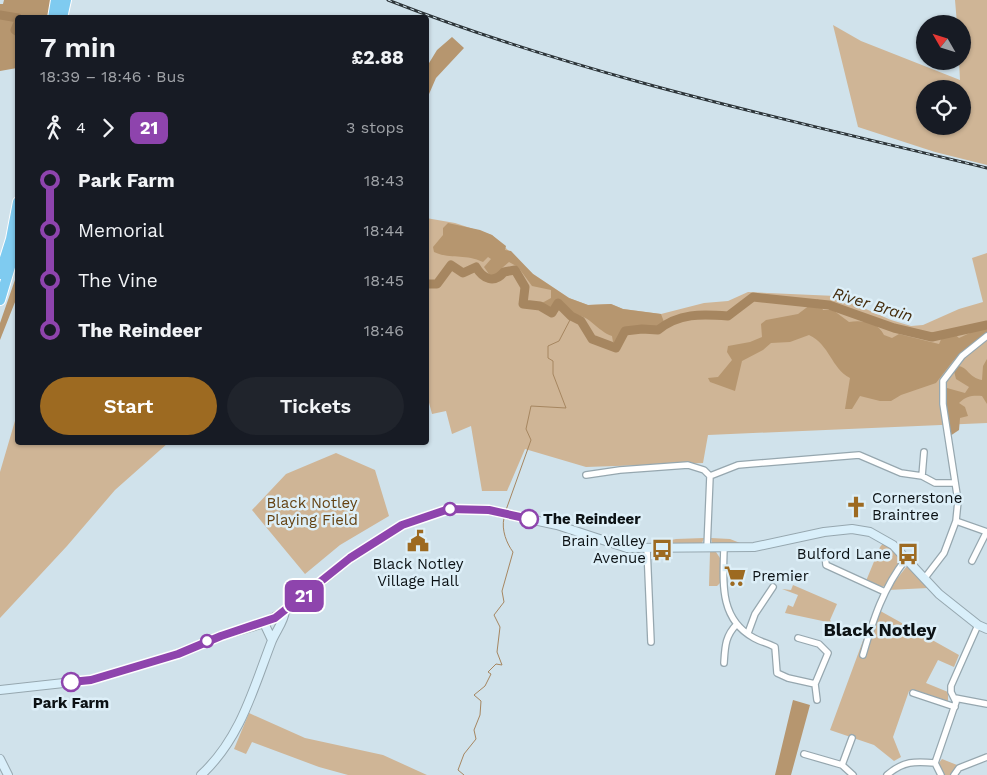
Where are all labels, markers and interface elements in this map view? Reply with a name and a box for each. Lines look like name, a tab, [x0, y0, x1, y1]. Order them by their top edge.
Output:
north arrow	[916, 15, 971, 70]
map controls	[916, 15, 971, 135]
text: 7 min	[40, 31, 116, 64]
text: £2.88	[352, 46, 404, 69]
text: 18:39 – 18:46 · Bus	[40, 67, 185, 86]
button: locate	[916, 80, 971, 135]
icon: walk	[40, 114, 68, 142]
icon: forward	[94, 114, 122, 142]
text: 21	[140, 117, 158, 138]
text: 4	[76, 118, 86, 137]
text: 3 stops	[346, 118, 404, 137]
text: Park Farm	[78, 169, 175, 192]
text: 18:43	[364, 171, 404, 190]
text: Memorial	[78, 219, 164, 242]
text: 18:44	[364, 221, 404, 240]
text: The Vine	[78, 269, 158, 292]
text: 18:45	[364, 271, 404, 290]
water label: River Brain	[831, 283, 915, 326]
text: The Reindeer	[78, 319, 202, 342]
text: 18:46	[364, 321, 404, 340]
button: Start	[40, 377, 217, 435]
button: Tickets	[227, 377, 404, 435]
place label: Cornerstone Braintree	[872, 489, 962, 524]
park label: Black Notley Playing Field	[266, 494, 358, 529]
church icon: Cornerstone Braintree	[843, 494, 869, 520]
unlabelled marker	[443, 502, 457, 516]
marker: The Reindeer	[519, 509, 539, 529]
place label: The Reindeer	[543, 510, 641, 528]
public building icon: Black Notley Village Hall	[405, 528, 431, 554]
place label: Brain Valley Avenue	[561, 532, 646, 567]
bus stop icon: Brain Valley Avenue	[649, 537, 675, 563]
bus stop icon: Bulford Lane	[895, 541, 921, 567]
place label: Bulford Lane	[797, 545, 891, 563]
place label: Black Notley Village Hall	[372, 555, 464, 590]
supermarket icon: Premier	[722, 563, 748, 589]
place label: Premier	[752, 567, 809, 585]
line badge: 21	[282, 580, 326, 612]
text: 21	[295, 585, 313, 606]
district label: Black Notley	[824, 619, 937, 640]
unlabelled marker	[200, 634, 214, 648]
marker: Park Farm	[61, 672, 81, 692]
place label: Park Farm	[33, 694, 109, 712]

